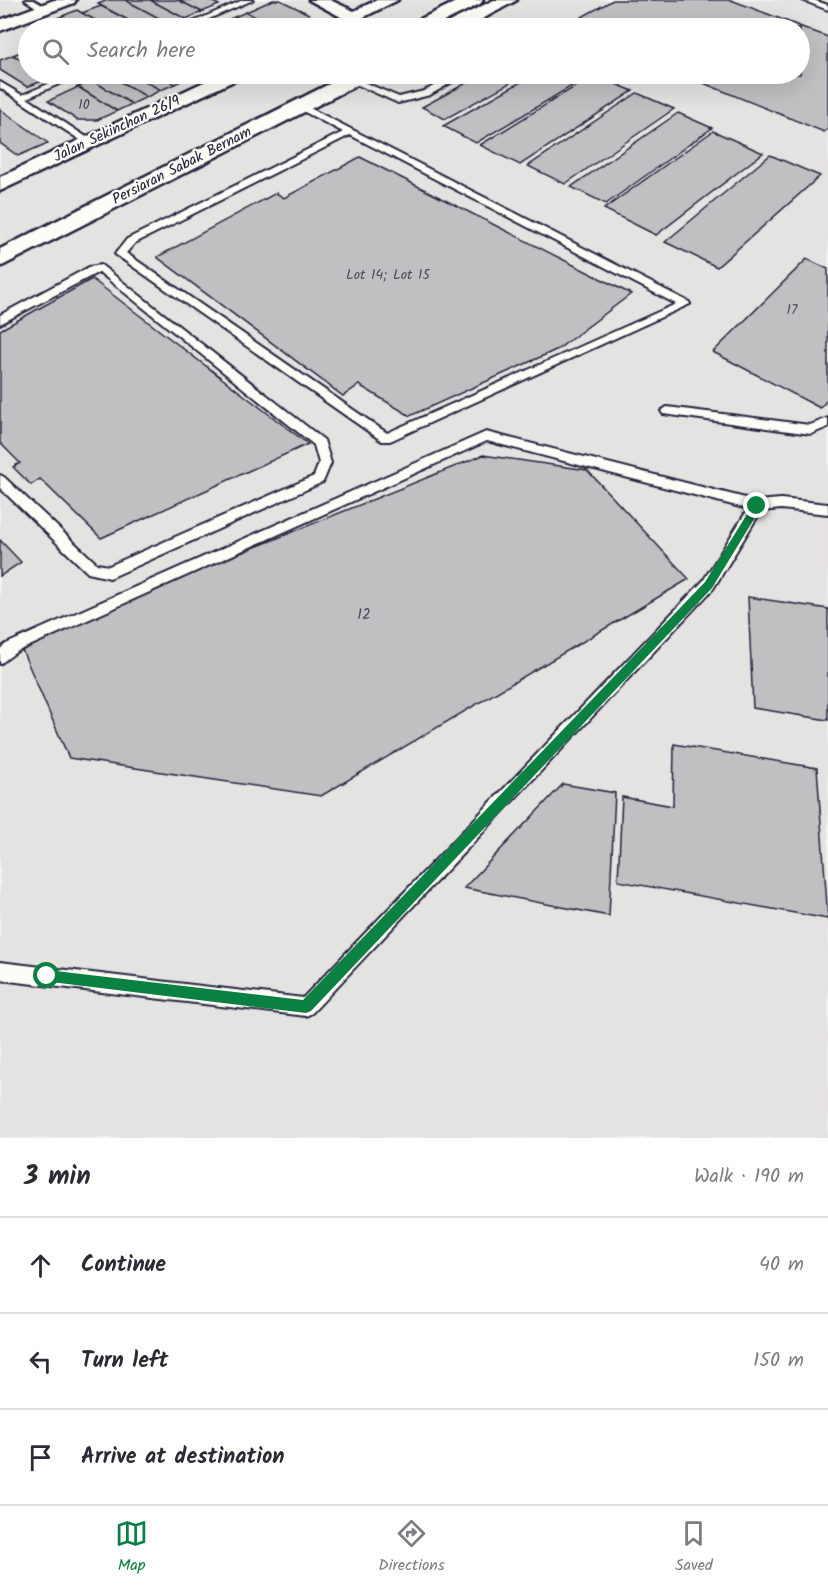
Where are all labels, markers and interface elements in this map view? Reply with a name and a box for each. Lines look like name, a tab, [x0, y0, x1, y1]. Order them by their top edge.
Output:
search box	[18, 18, 810, 84]
text: Search here	[87, 34, 195, 69]
icon: search	[39, 35, 72, 68]
street label: Jalan Sekinchan 26/9	[50, 89, 185, 169]
house number: 10	[78, 94, 90, 116]
street label: Persiaran Sabak Bernam	[108, 120, 256, 212]
house number: Lot 14; Lot 15	[346, 264, 431, 286]
house number: 17	[787, 299, 798, 321]
route end	[743, 492, 769, 518]
house number: 12	[357, 603, 371, 627]
route start	[33, 962, 59, 988]
text: 3 min	[24, 1156, 91, 1198]
text: Walk · 190 m	[694, 1161, 804, 1193]
text: Continue	[81, 1248, 166, 1283]
icon: ahead	[24, 1249, 57, 1282]
text: 40 m	[759, 1249, 804, 1281]
text: Turn left	[81, 1344, 168, 1379]
icon: left	[24, 1345, 57, 1378]
text: 150 m	[753, 1345, 804, 1377]
text: Arrive at destination	[81, 1440, 284, 1475]
icon: arrive	[24, 1441, 57, 1474]
tab: Map	[115, 1517, 148, 1578]
tab: Directions	[378, 1517, 445, 1578]
tab: Saved	[675, 1517, 713, 1578]

